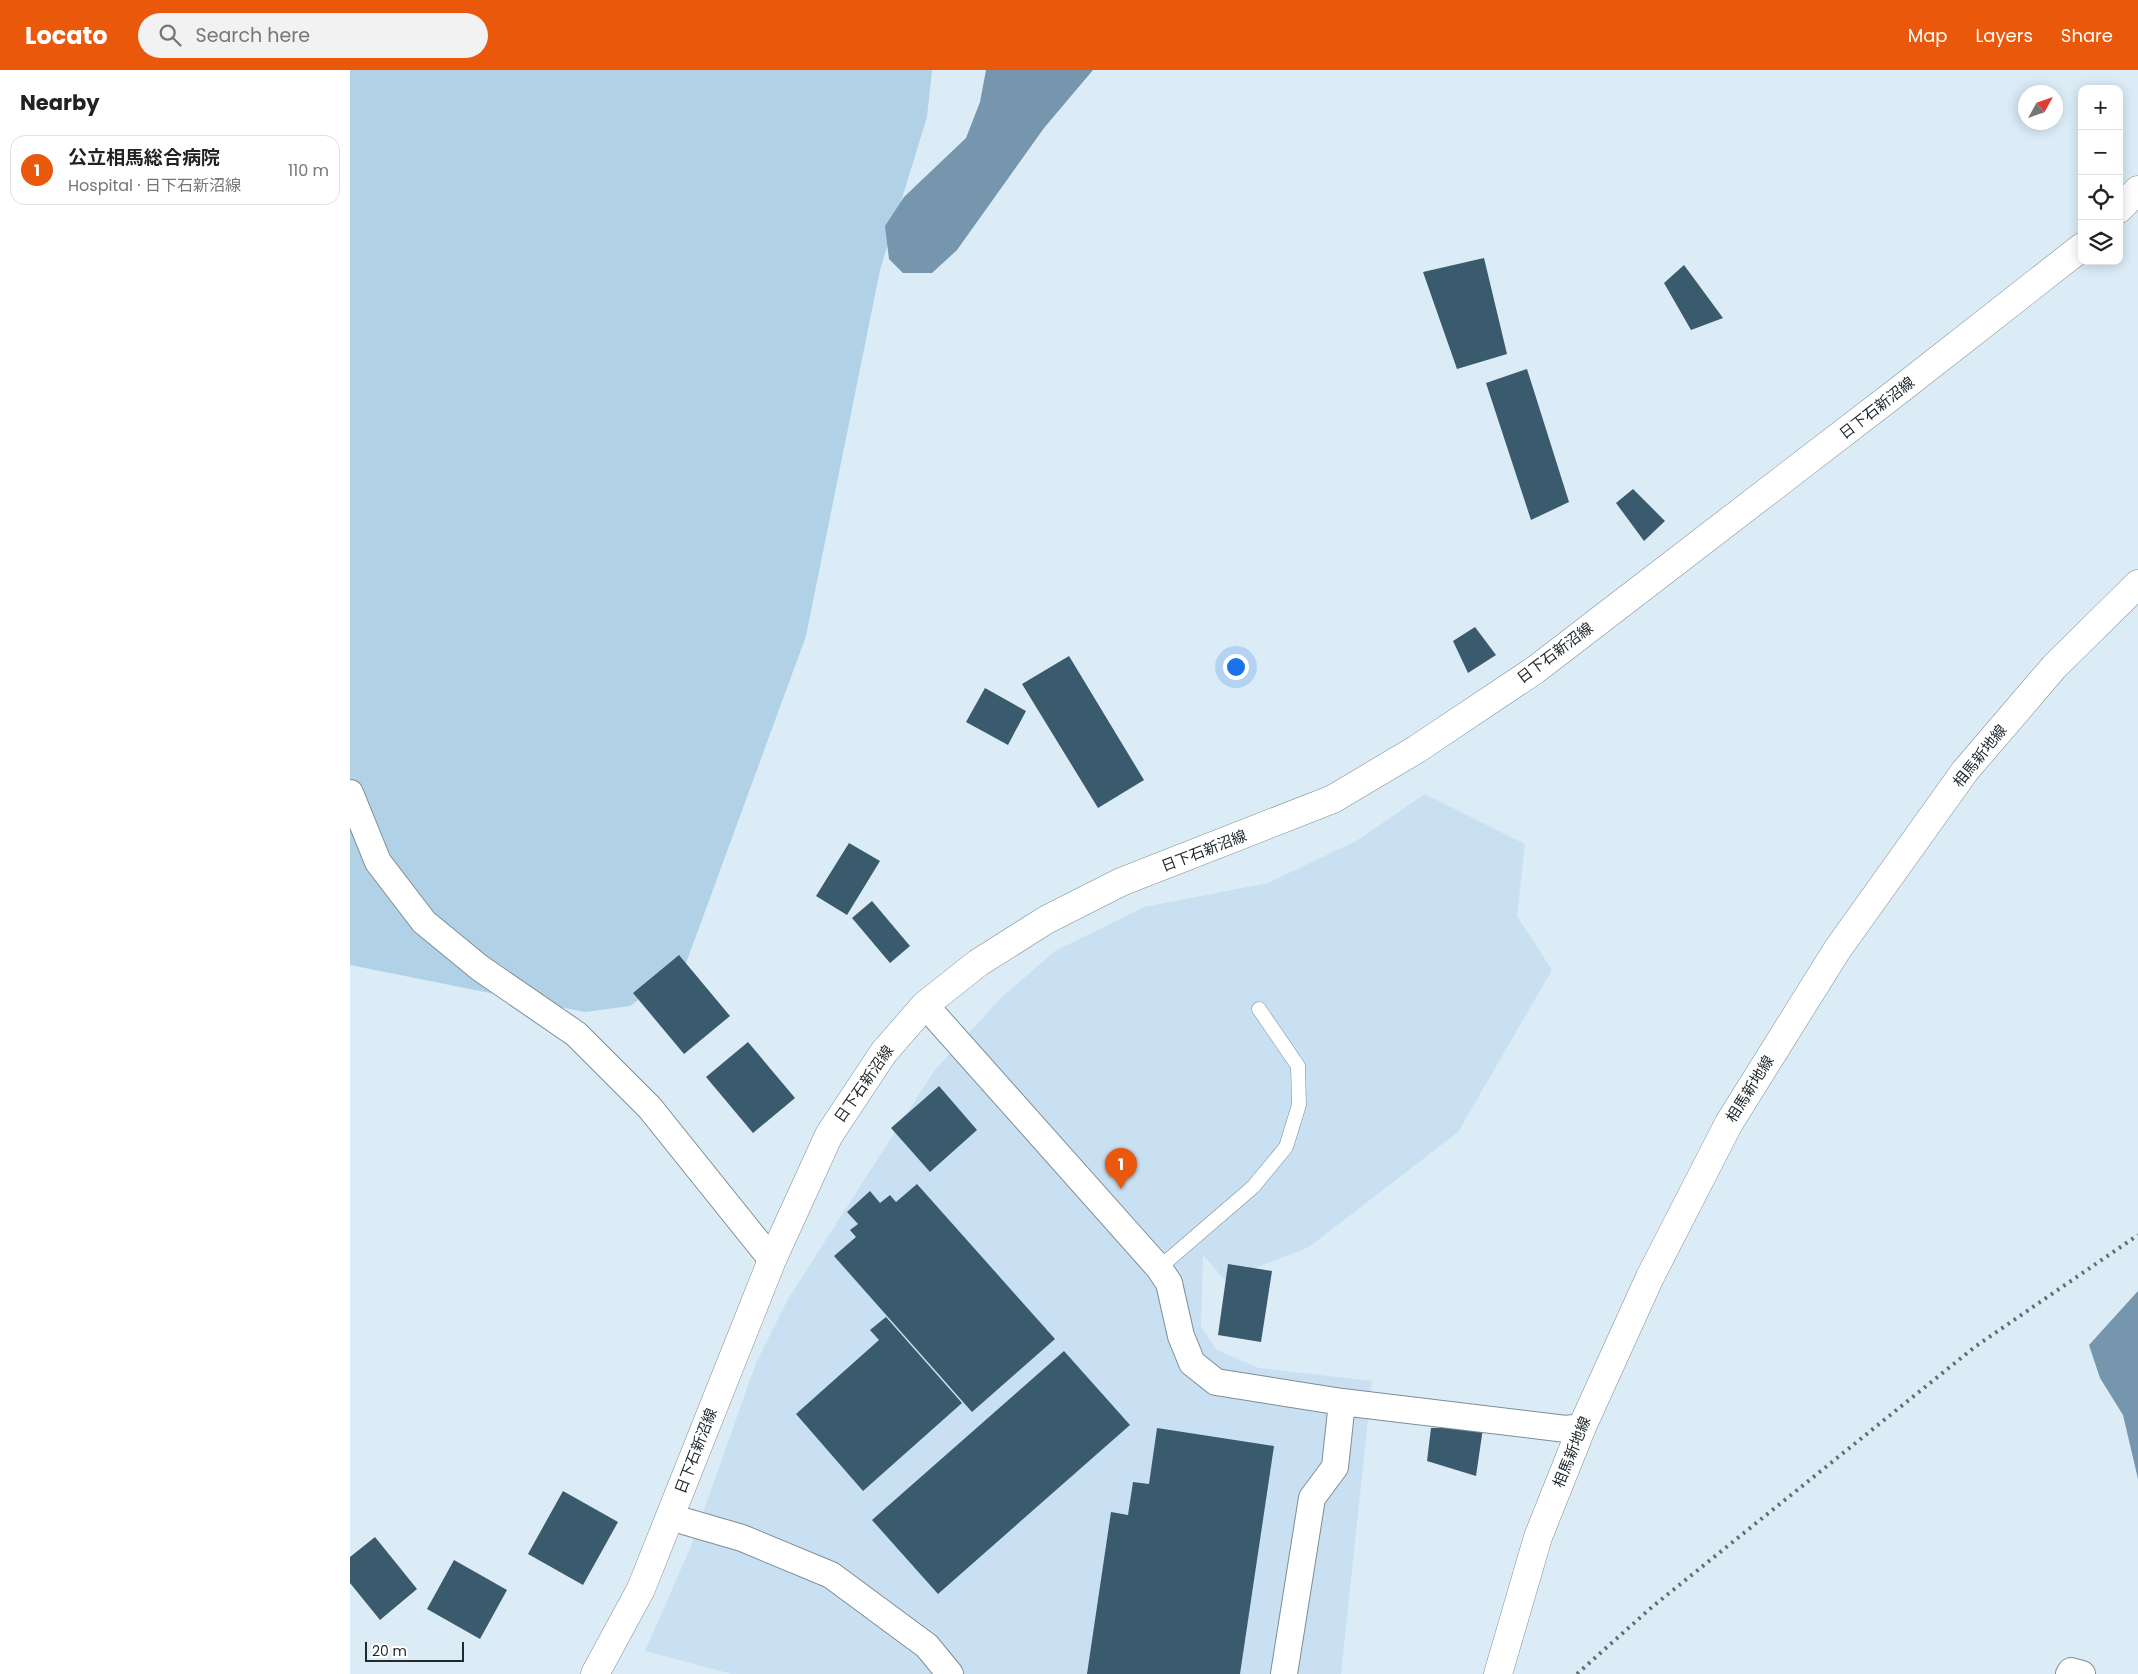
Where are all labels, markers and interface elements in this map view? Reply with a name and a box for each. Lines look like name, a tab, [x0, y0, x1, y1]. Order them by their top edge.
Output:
search box	[138, 13, 488, 58]
text: Locato	[25, 19, 108, 52]
icon: search	[156, 21, 184, 49]
text: Search here	[196, 22, 310, 49]
text: Map	[1908, 23, 1948, 48]
text: Layers	[1976, 23, 2033, 48]
text: Share	[2061, 23, 2113, 48]
north arrow	[2018, 85, 2063, 130]
map controls	[2078, 85, 2123, 265]
button: +	[2078, 85, 2123, 130]
text: Nearby	[20, 88, 100, 117]
button: −	[2078, 130, 2123, 175]
text: 公立相馬総合病院	[68, 144, 220, 171]
text: 1	[34, 159, 40, 182]
text: 110 m	[288, 159, 329, 182]
text: Hospital · 日下石新沼線	[68, 174, 241, 197]
button: locate	[2078, 175, 2123, 220]
button: layers	[2078, 220, 2123, 265]
street label: 日下石新沼線	[1835, 372, 1919, 444]
street label: 日下石新沼線	[1512, 617, 1597, 688]
your location	[1223, 654, 1249, 680]
street label: 相馬新地線	[1948, 720, 2011, 791]
street label: 日下石新沼線	[1158, 825, 1250, 876]
street label: 日下石新沼線	[829, 1041, 898, 1127]
street label: 相馬新地線	[1721, 1051, 1778, 1126]
pin: 1	[1105, 1148, 1137, 1189]
street label: 日下石新沼線	[670, 1405, 721, 1497]
street label: 相馬新地線	[1548, 1413, 1595, 1491]
scale bar	[365, 1639, 464, 1662]
text: 20 m	[372, 1641, 407, 1661]

